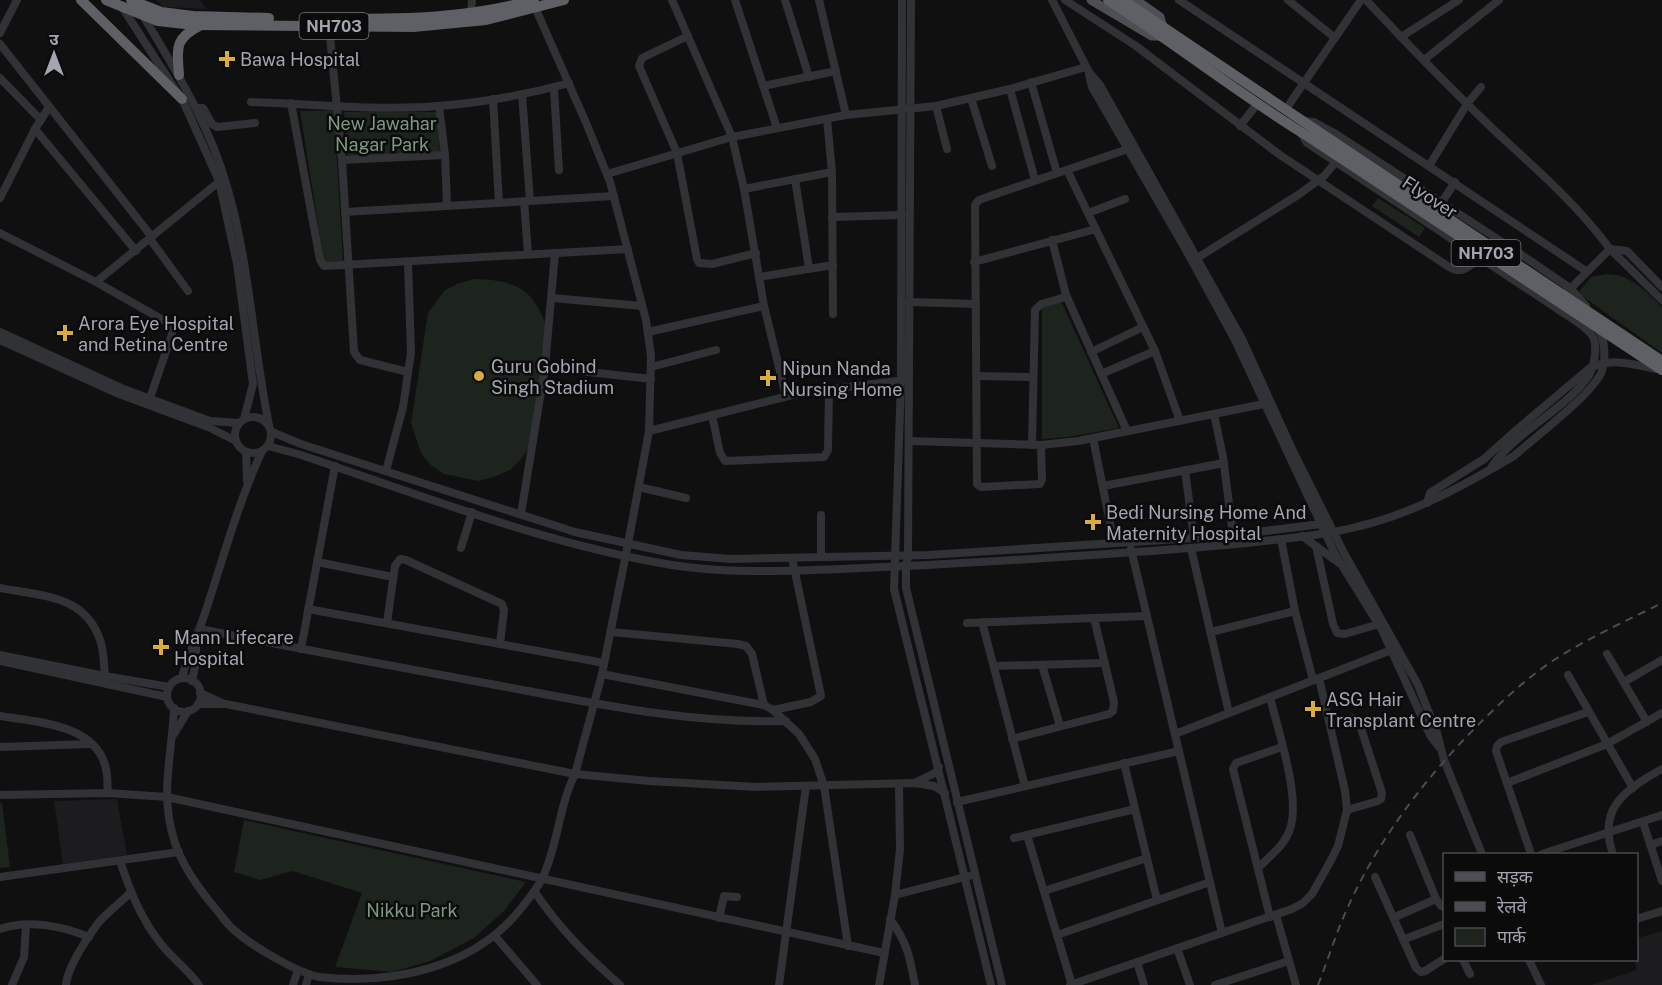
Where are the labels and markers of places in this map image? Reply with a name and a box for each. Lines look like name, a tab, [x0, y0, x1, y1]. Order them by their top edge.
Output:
place label: Bawa Hospital	[240, 49, 360, 70]
marker: Bawa Hospital	[218, 50, 236, 68]
place label: Arora Eye Hospital and Retina Centre	[78, 313, 234, 355]
marker: Arora Eye Hospital and Retina Centre	[56, 324, 74, 342]
place label: Guru Gobind Singh Stadium	[491, 356, 614, 398]
place label: Nipun Nanda Nursing Home	[782, 358, 902, 400]
marker: Guru Gobind Singh Stadium	[472, 369, 486, 383]
marker: Nipun Nanda Nursing Home	[759, 369, 777, 387]
place label: Bedi Nursing Home And Maternity Hospital	[1106, 502, 1307, 544]
marker: Bedi Nursing Home And Maternity Hospital	[1084, 513, 1102, 531]
place label: Mann Lifecare Hospital	[174, 627, 294, 669]
marker: Mann Lifecare Hospital	[152, 638, 170, 656]
place label: ASG Hair Transplant Centre	[1326, 689, 1476, 731]
marker: ASG Hair Transplant Centre	[1304, 700, 1322, 718]

